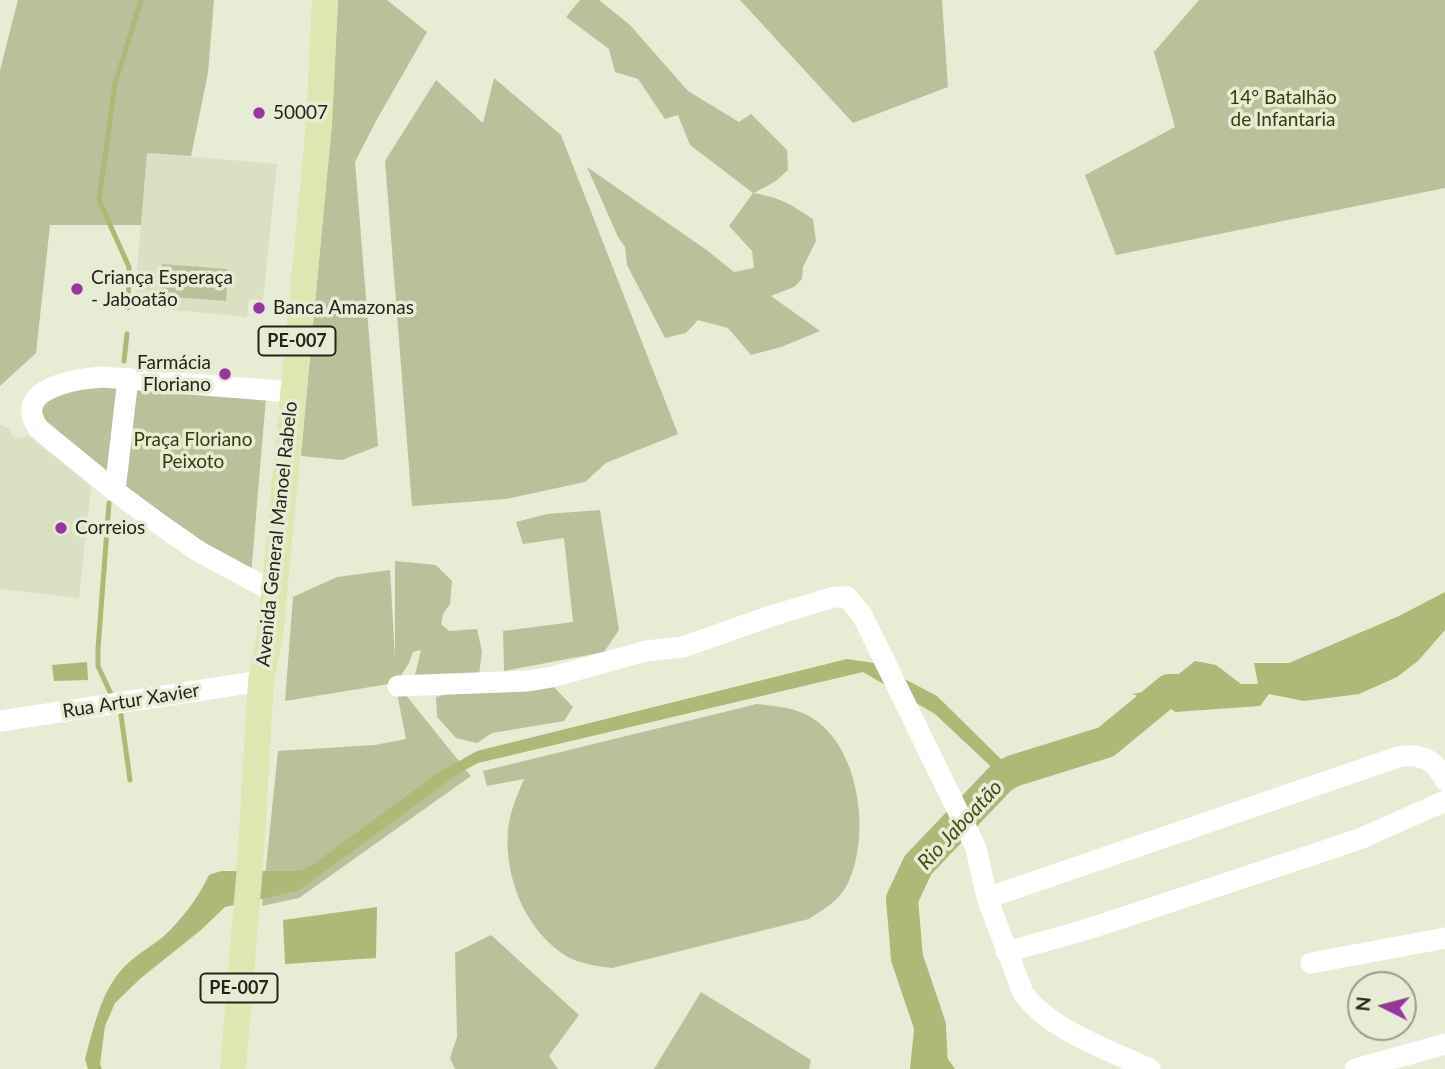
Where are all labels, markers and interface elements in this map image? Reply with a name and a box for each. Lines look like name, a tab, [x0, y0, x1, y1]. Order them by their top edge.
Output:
park label: 14° Batalhão de Infantaria	[1229, 87, 1337, 131]
place label: 50007	[273, 102, 328, 124]
marker: 50007	[251, 105, 267, 121]
place label: Criança Esperaça - Jaboatão	[91, 267, 233, 311]
marker: Criança Esperaça - Jaboatão	[69, 281, 85, 297]
place label: Banca Amazonas	[273, 297, 414, 319]
marker: Banca Amazonas	[251, 300, 267, 316]
road number: PE-007	[258, 326, 336, 356]
place label: Farmácia Floriano	[137, 352, 211, 396]
marker: Farmácia Floriano	[217, 366, 233, 382]
street label: Avenida General Manoel Rabelo	[252, 400, 302, 668]
park label: Praça Floriano Peixoto	[134, 429, 252, 473]
place label: Correios	[75, 517, 145, 539]
marker: Correios	[53, 520, 69, 536]
street label: Rua Artur Xavier	[61, 679, 201, 723]
water label: Rio Jaboatão	[912, 775, 1008, 875]
north arrow	[1347, 971, 1417, 1041]
road number: PE-007	[201, 973, 278, 1002]
text: N	[1350, 995, 1375, 1012]

